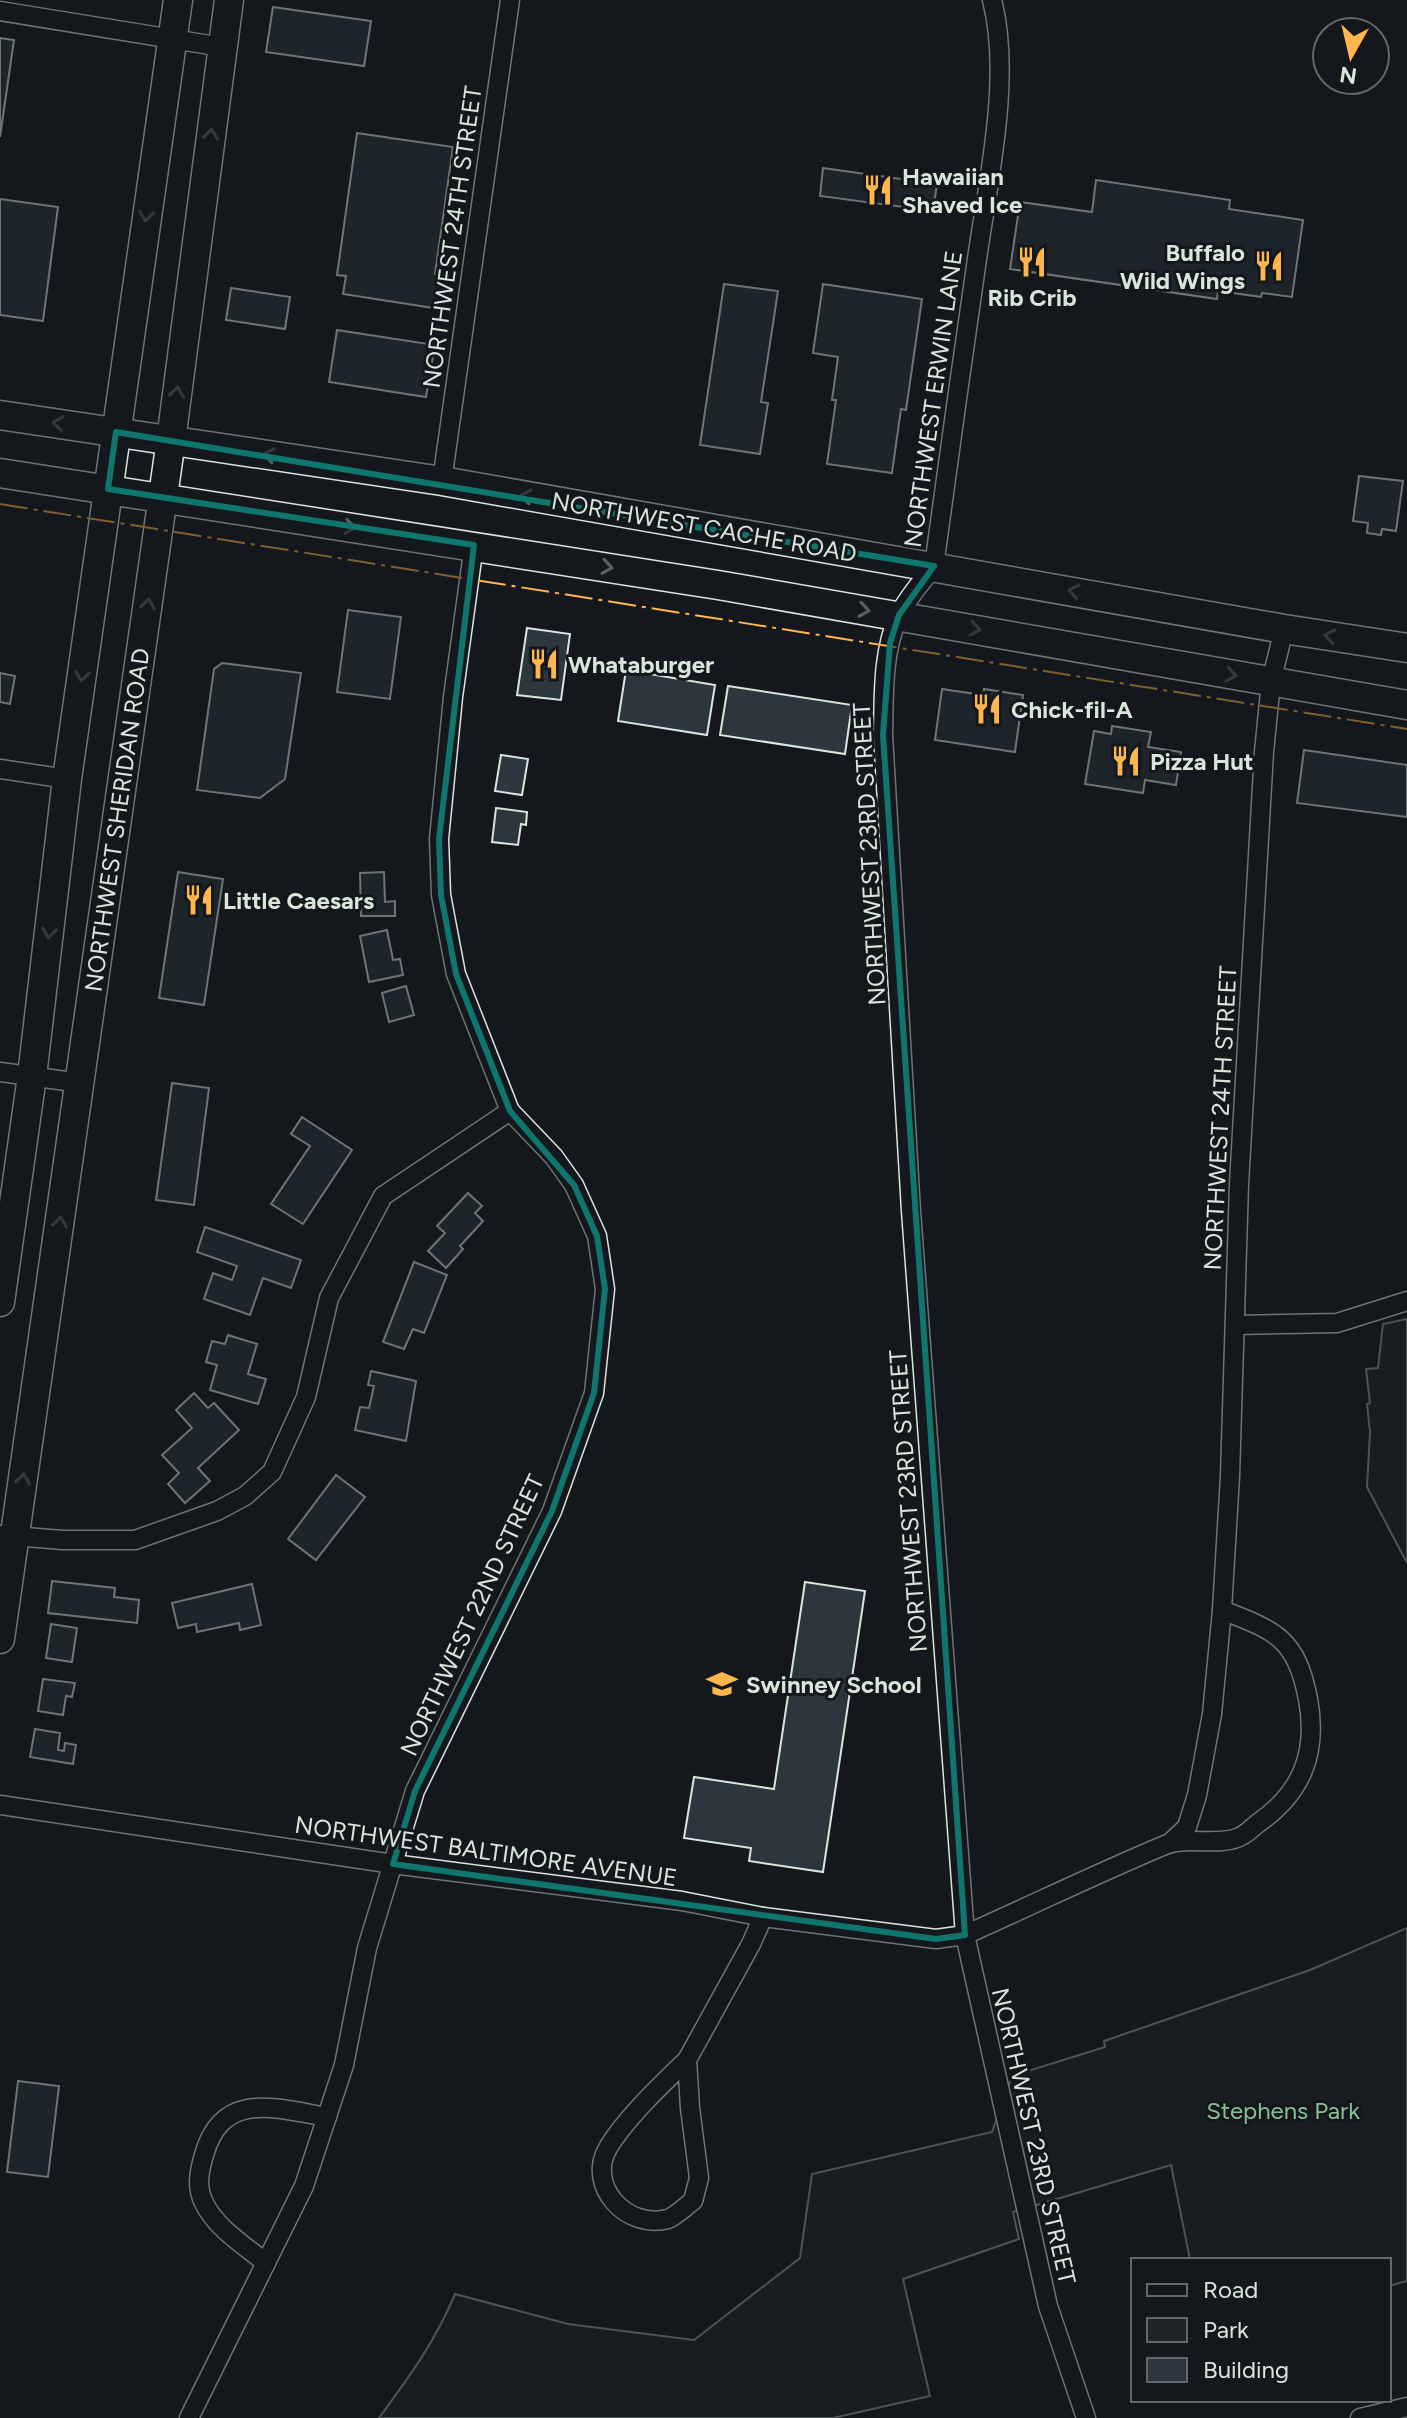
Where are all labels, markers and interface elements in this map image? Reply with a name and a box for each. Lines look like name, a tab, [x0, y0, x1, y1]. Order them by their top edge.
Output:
north arrow	[1311, 16, 1391, 96]
text: N	[1338, 61, 1359, 90]
street label: NORTHWEST 24TH STREET	[416, 84, 488, 390]
one-way arrow	[203, 127, 220, 140]
place label: Hawaiian Shaved Ice	[902, 162, 1022, 219]
restaurant icon: Hawaiian Shaved Ice	[861, 173, 895, 207]
one-way arrow	[138, 209, 155, 223]
place label: Buffalo Wild Wings	[1120, 238, 1245, 295]
restaurant icon: Rib Crib	[1015, 245, 1049, 279]
street label: NORTHWEST ERWIN LANE	[898, 249, 968, 549]
restaurant icon: Buffalo Wild Wings	[1252, 249, 1286, 283]
place label: Rib Crib	[988, 283, 1076, 312]
one-way arrow	[168, 385, 185, 399]
one-way arrow	[51, 415, 65, 432]
one-way arrow	[262, 447, 276, 464]
street label: NORTHWEST CACHE ROAD	[549, 486, 859, 568]
one-way arrow	[519, 488, 533, 505]
one-way arrow	[343, 518, 357, 535]
one-way arrow	[600, 558, 614, 575]
one-way arrow	[1067, 584, 1081, 601]
one-way arrow	[139, 597, 156, 611]
one-way arrow	[857, 600, 870, 617]
one-way arrow	[969, 620, 982, 637]
one-way arrow	[1323, 628, 1337, 645]
street label: NORTHWEST SHERIDAN ROAD	[79, 646, 155, 994]
restaurant icon: Whataburger	[527, 647, 561, 681]
place label: Whataburger	[568, 650, 714, 679]
one-way arrow	[1225, 666, 1238, 683]
one-way arrow	[74, 669, 91, 682]
restaurant icon: Chick-fil-A	[970, 692, 1004, 726]
place label: Chick-fil-A	[1011, 695, 1133, 724]
street label: NORTHWEST 23RD STREET	[847, 702, 891, 1006]
restaurant icon: Pizza Hut	[1109, 744, 1143, 778]
place label: Pizza Hut	[1150, 747, 1253, 776]
restaurant icon: Little Caesars	[182, 883, 216, 917]
place label: Little Caesars	[223, 886, 374, 915]
one-way arrow	[40, 927, 57, 940]
street label: NORTHWEST 24TH STREET	[1198, 965, 1242, 1271]
one-way arrow	[51, 1215, 68, 1229]
street label: NORTHWEST 23RD STREET	[883, 1349, 933, 1653]
street label: NORTHWEST 22ND STREET	[394, 1470, 550, 1760]
one-way arrow	[14, 1472, 31, 1486]
school or university icon: Swinney School	[705, 1667, 739, 1701]
place label: Swinney School	[746, 1670, 922, 1699]
street label: NORTHWEST BALTIMORE AVENUE	[293, 1810, 679, 1892]
street label: NORTHWEST 23RD STREET	[986, 1985, 1082, 2287]
park label: Stephens Park	[1206, 2096, 1360, 2125]
legend	[1131, 2258, 1391, 2402]
text: Road	[1203, 2275, 1258, 2304]
text: Park	[1203, 2315, 1249, 2344]
text: Building	[1203, 2355, 1289, 2384]

